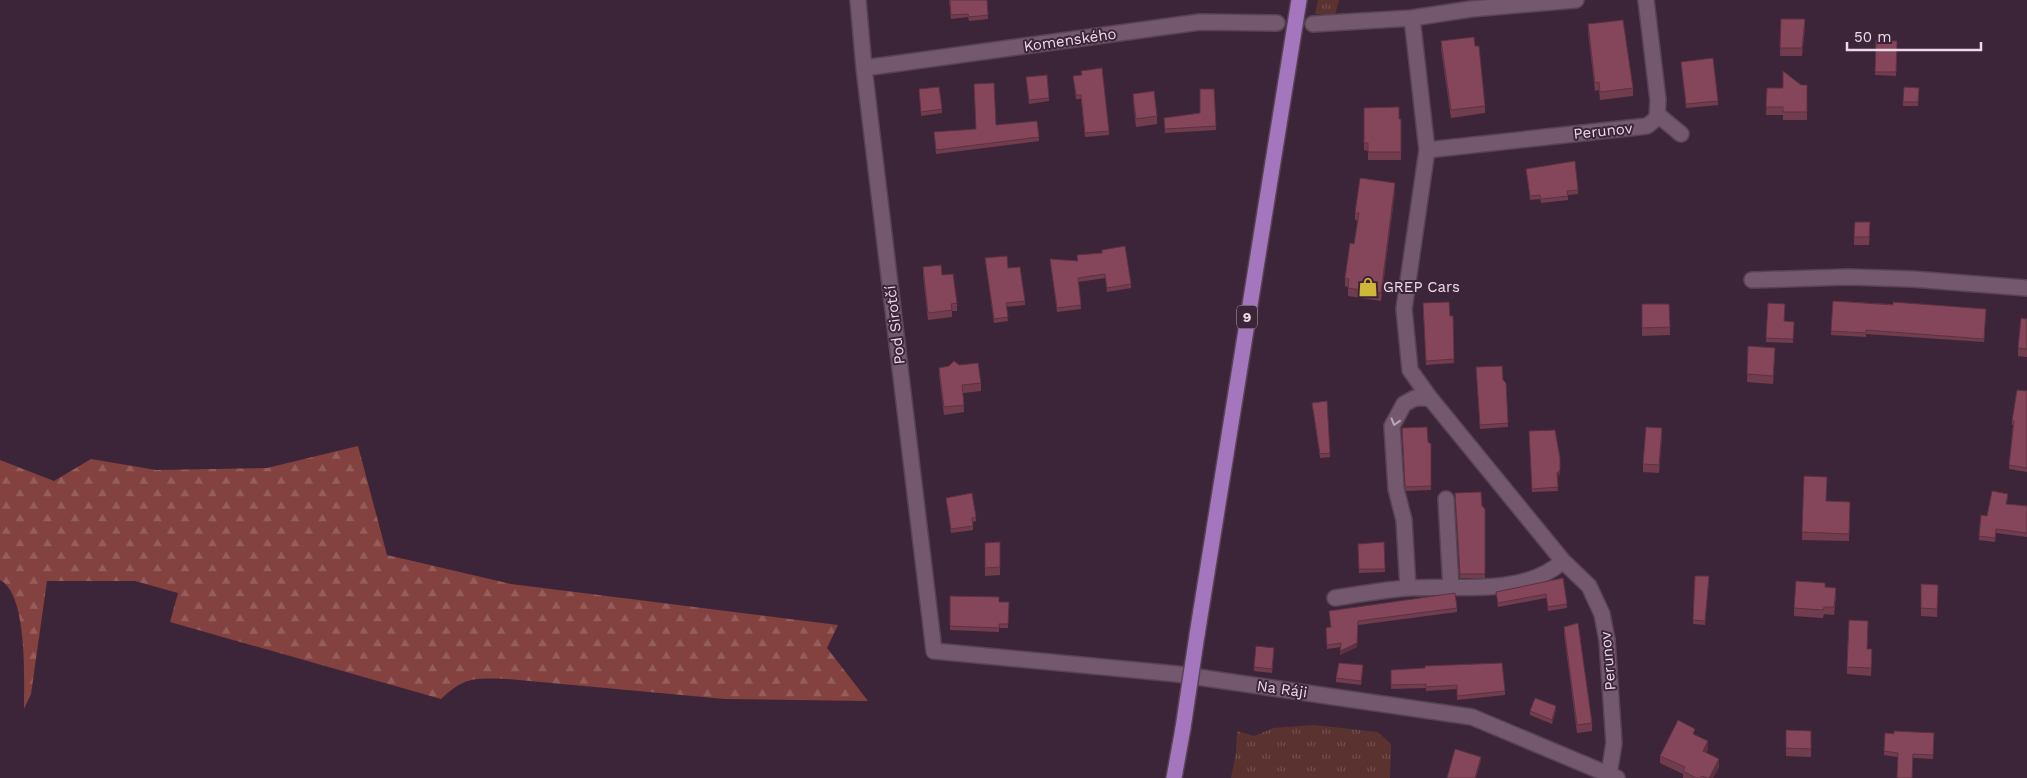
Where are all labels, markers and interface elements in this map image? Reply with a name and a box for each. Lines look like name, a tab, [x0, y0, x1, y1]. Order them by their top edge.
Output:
scale bar	[1847, 20, 1981, 52]
street label: Komenského	[1022, 25, 1118, 55]
text: 50 m	[1854, 28, 1891, 46]
street label: Perunov	[1573, 119, 1634, 143]
shop icon: GREP Cars	[1357, 276, 1379, 298]
place label: GREP Cars	[1383, 278, 1460, 296]
street label: Pod Sirotčí	[881, 284, 909, 366]
road number: 9	[1237, 306, 1257, 328]
one-way arrow	[1390, 417, 1400, 426]
street label: Perunov	[1596, 631, 1620, 691]
street label: Na Ráji	[1256, 677, 1308, 701]

